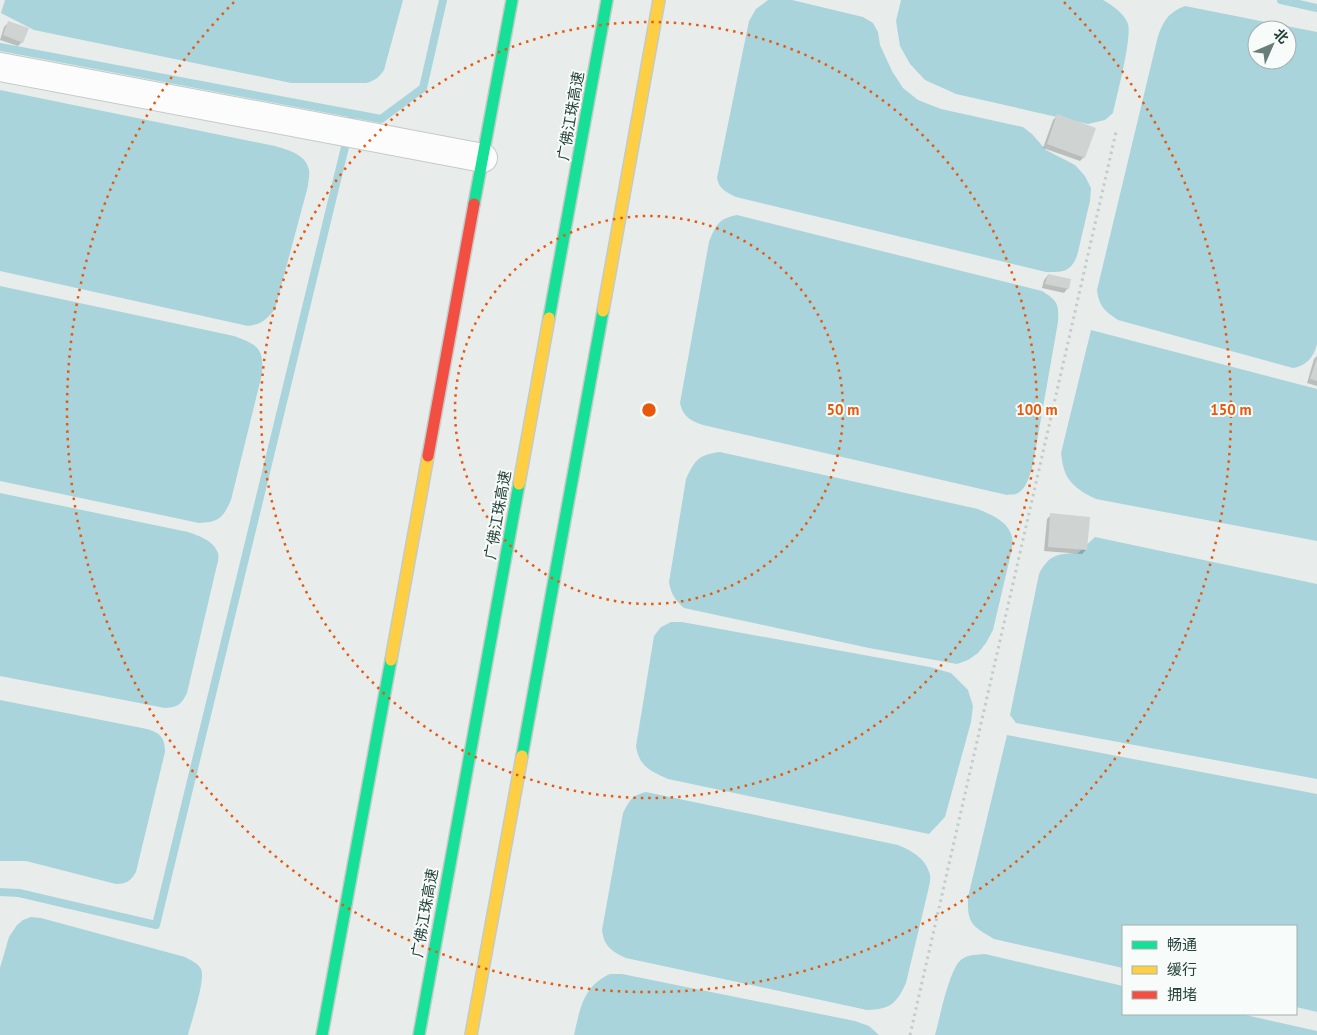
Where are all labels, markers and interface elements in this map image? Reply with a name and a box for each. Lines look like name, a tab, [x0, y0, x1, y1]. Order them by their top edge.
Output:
north arrow	[1247, 20, 1297, 70]
text: 北	[1270, 24, 1293, 47]
street label: 广佛江珠高速	[553, 70, 588, 162]
text: 50 m	[827, 400, 859, 419]
text: 100 m	[1016, 400, 1058, 419]
text: 150 m	[1210, 400, 1252, 419]
centre of rings	[640, 401, 658, 419]
street label: 广佛江珠高速	[480, 469, 515, 561]
street label: 广佛江珠高速	[407, 867, 442, 959]
legend	[1122, 925, 1297, 1015]
text: 畅通	[1167, 935, 1197, 954]
text: 缓行	[1167, 960, 1197, 979]
text: 拥堵	[1167, 985, 1197, 1004]

